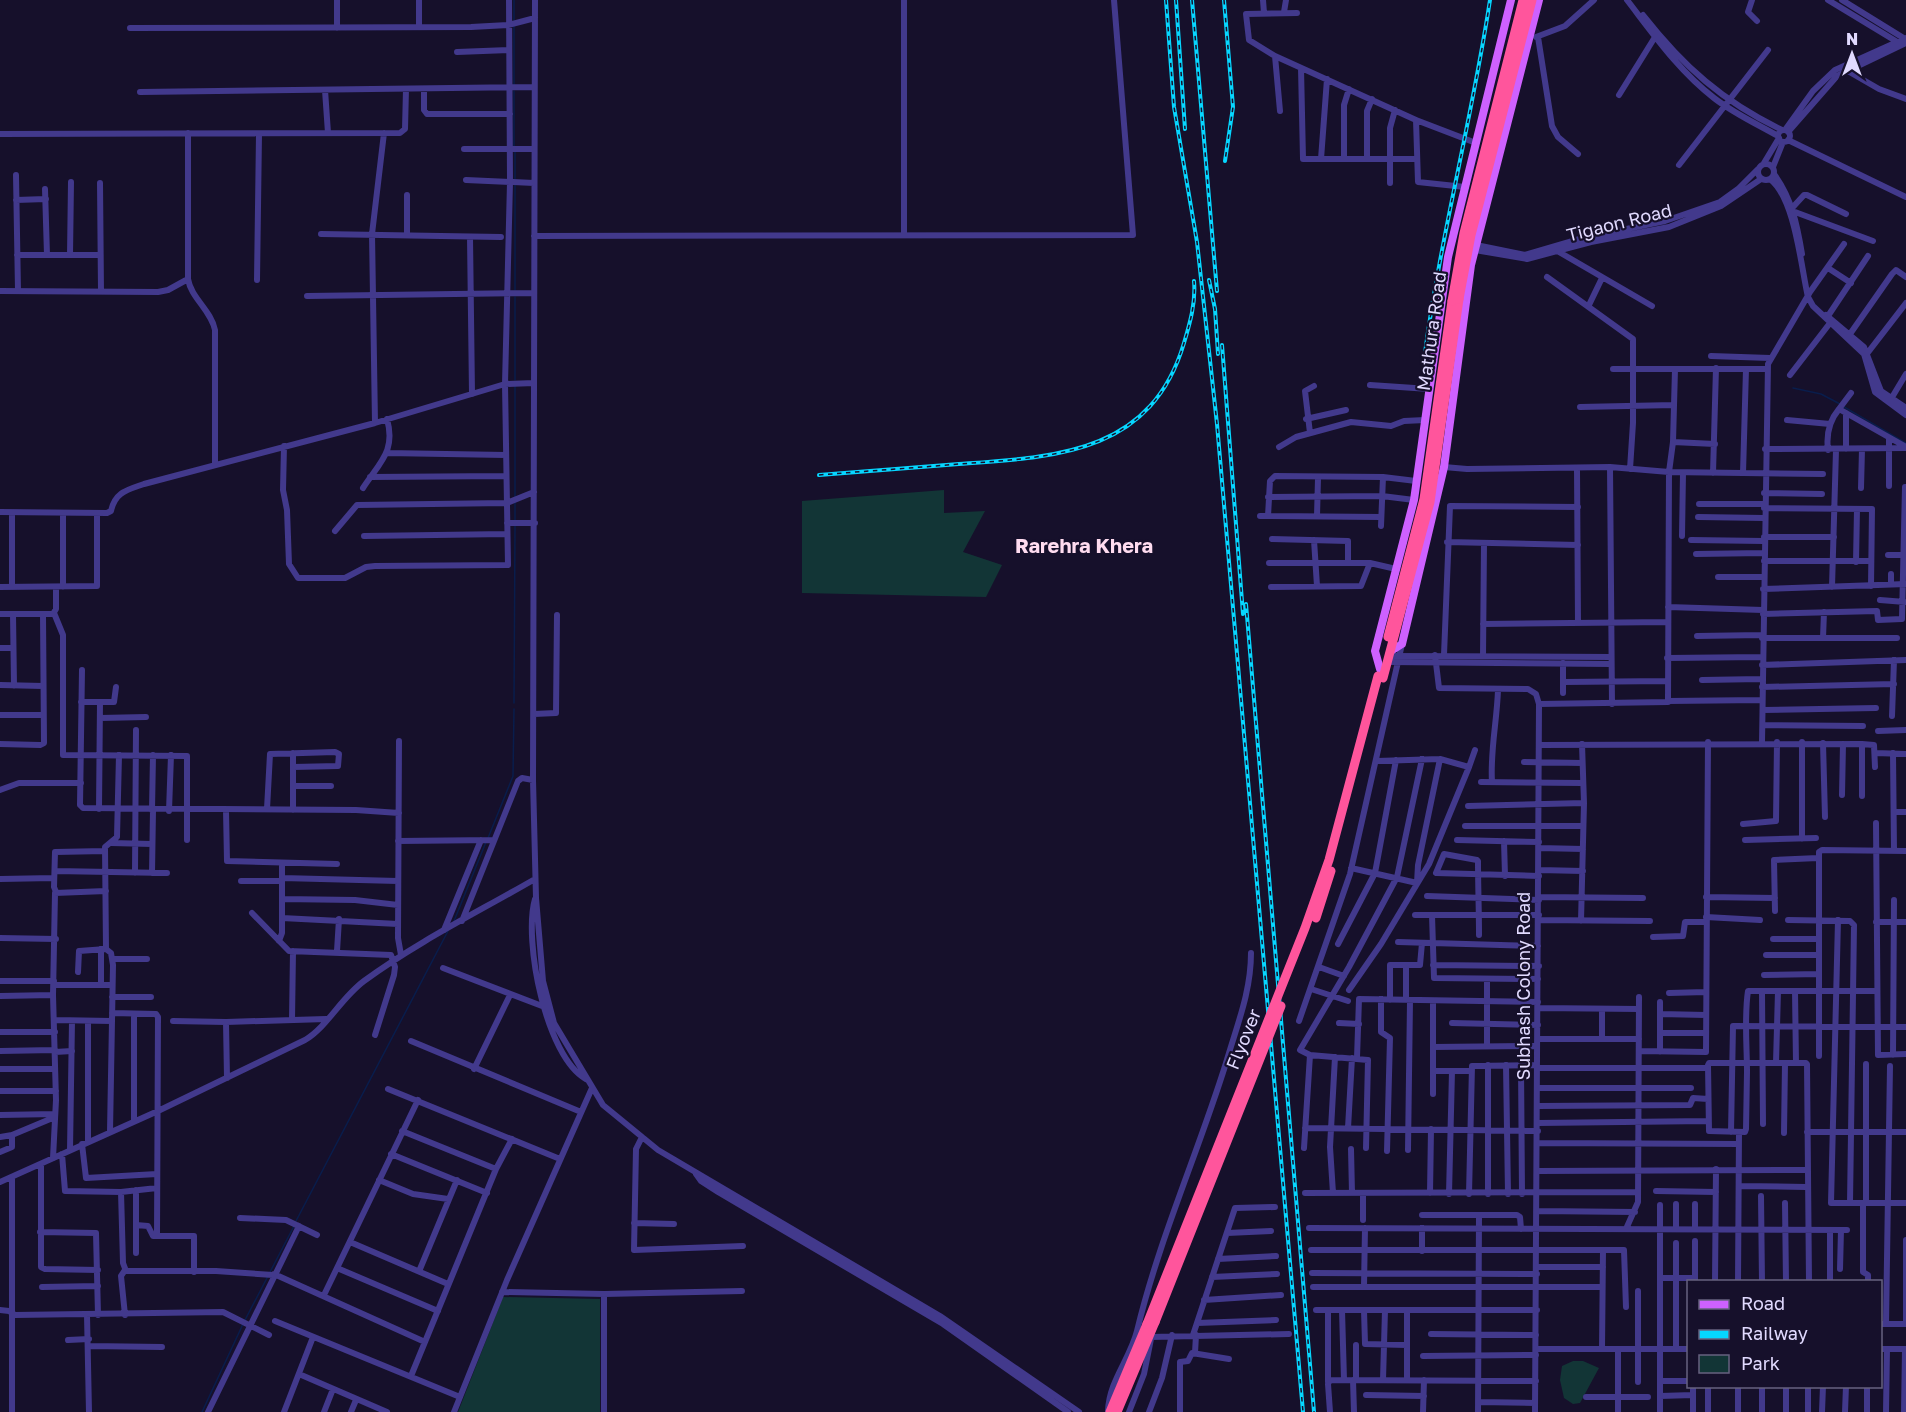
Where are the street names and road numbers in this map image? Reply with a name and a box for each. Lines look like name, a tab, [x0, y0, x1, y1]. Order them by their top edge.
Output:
street label: Tigaon Road	[1564, 198, 1674, 246]
street label: Mathura Road	[1412, 270, 1450, 392]
street label: Subhash Colony Road	[1512, 892, 1534, 1080]
street label: Flyover	[1221, 1005, 1265, 1073]

